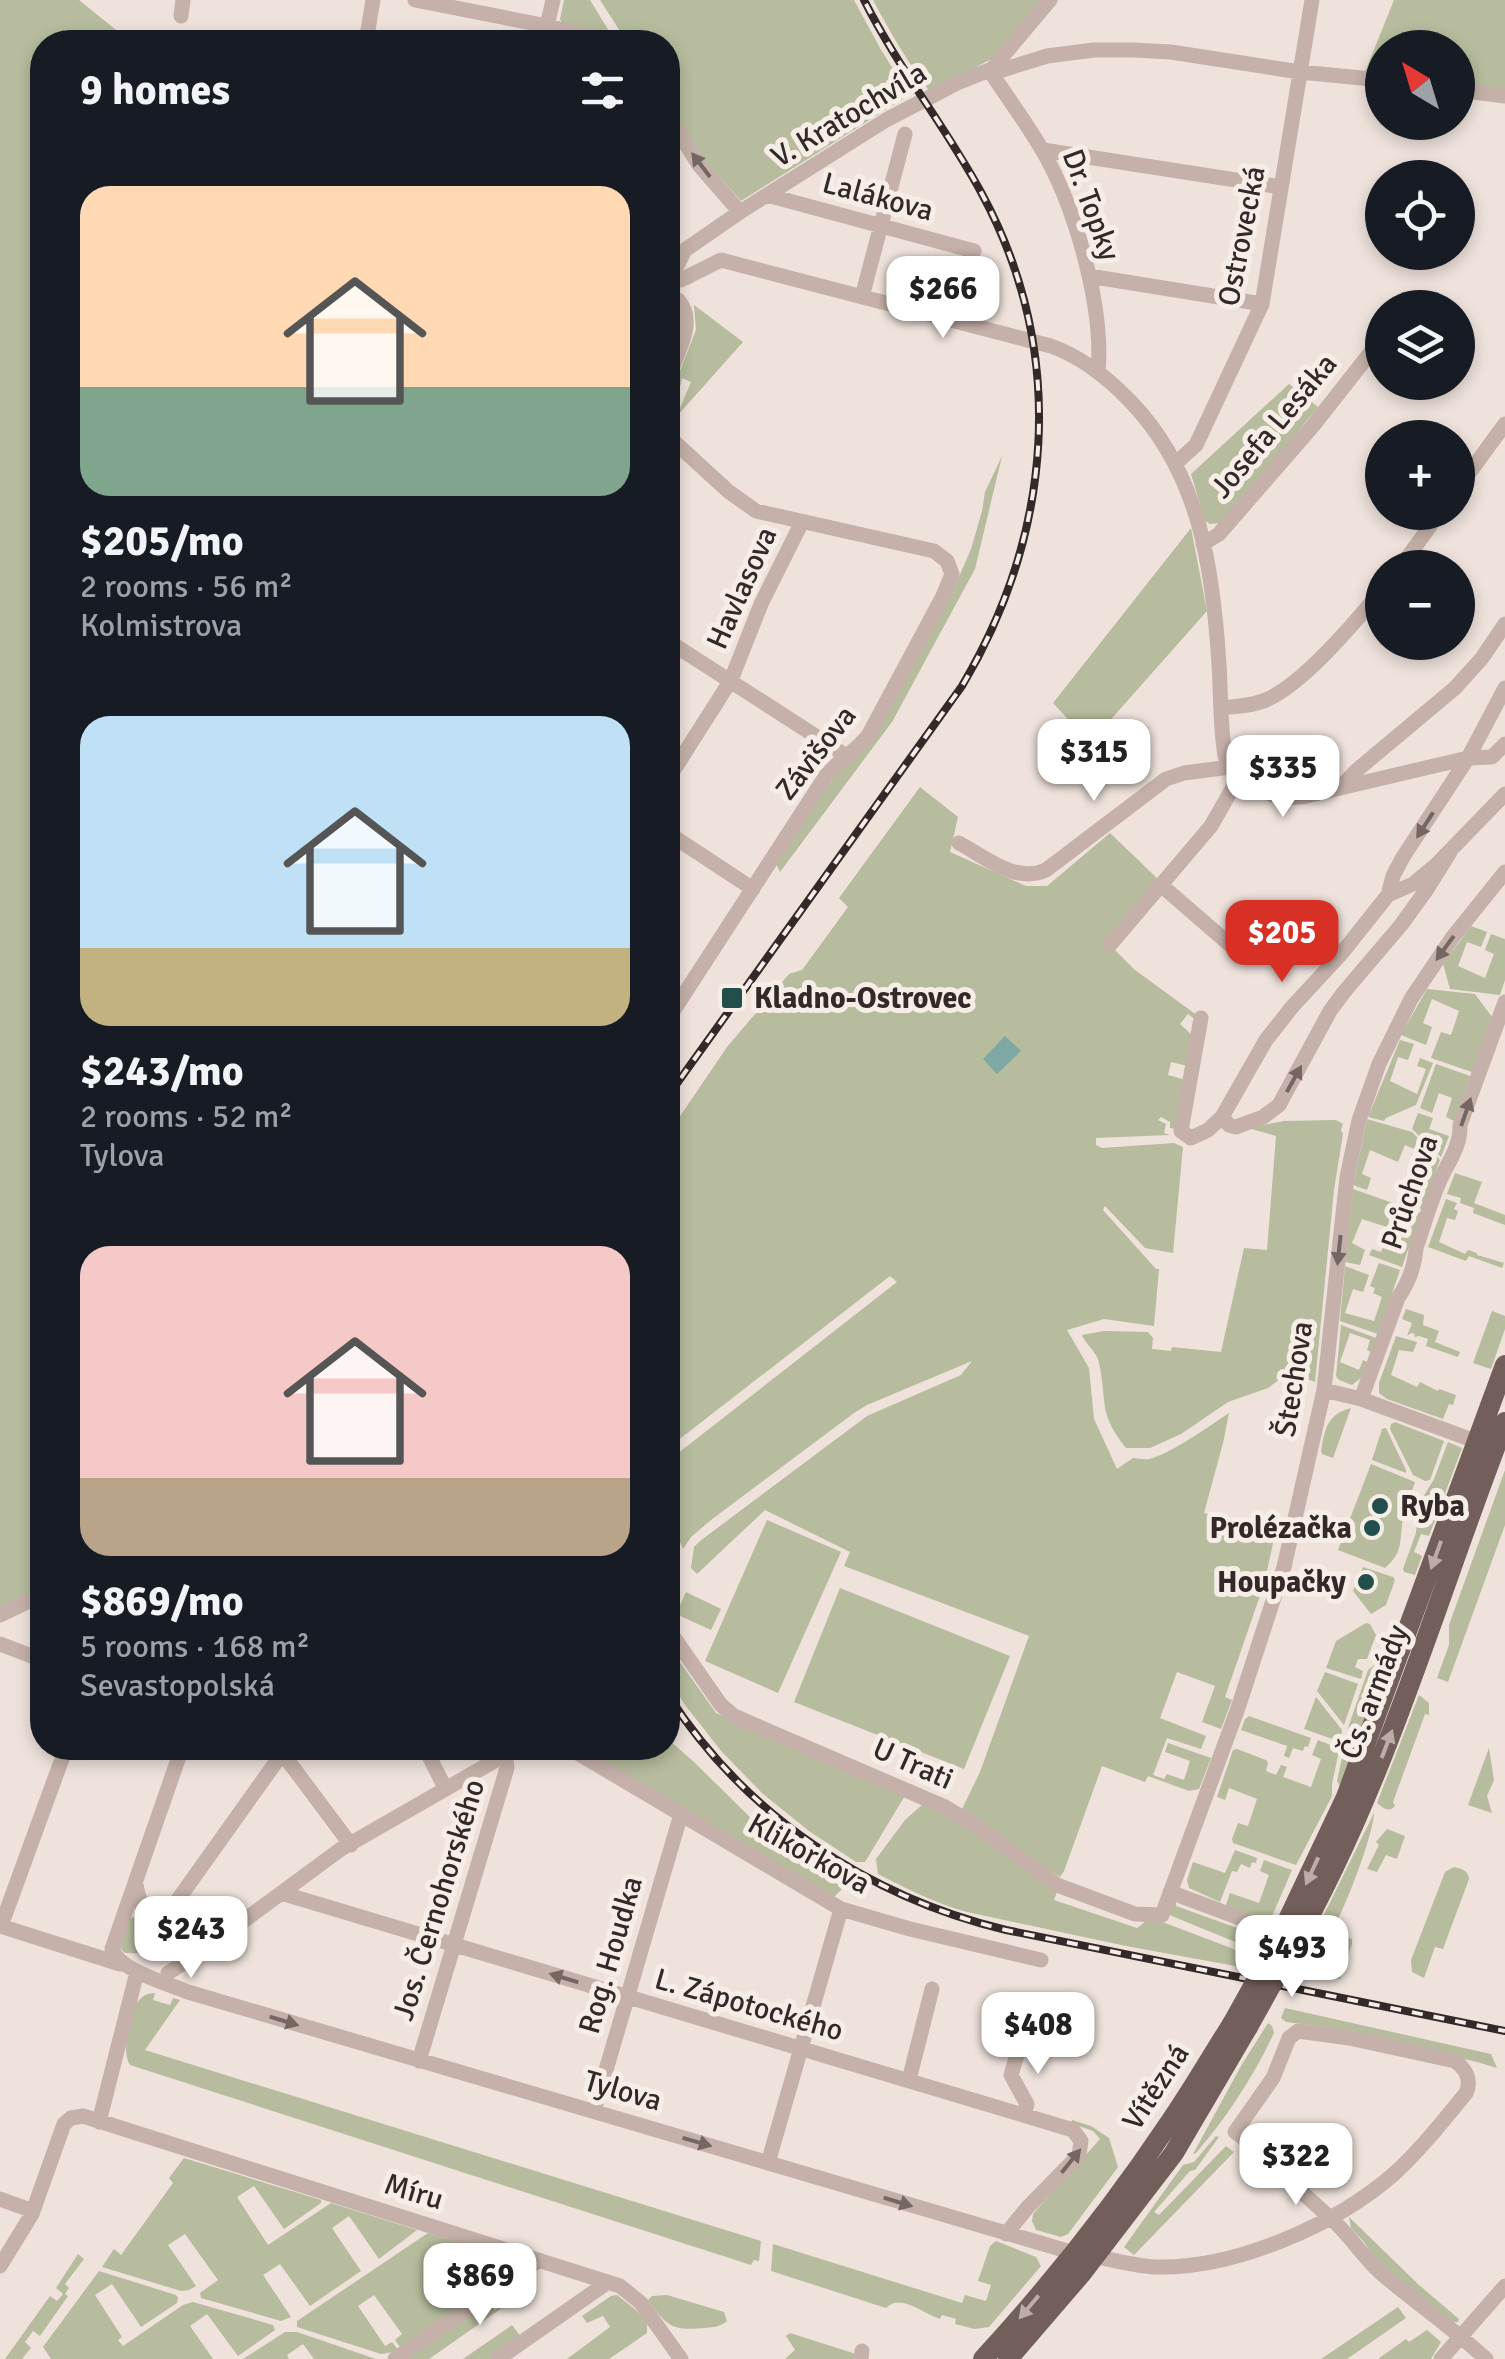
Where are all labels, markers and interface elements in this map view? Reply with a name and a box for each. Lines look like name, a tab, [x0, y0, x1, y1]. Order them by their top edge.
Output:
north arrow	[1365, 30, 1475, 140]
map controls	[1365, 30, 1475, 660]
street label: V. Kratochvíla	[765, 54, 933, 176]
icon: filters	[575, 63, 630, 118]
text: 9 homes	[80, 65, 230, 116]
street label: Dr. Topky	[1054, 144, 1128, 266]
one-way arrow	[691, 152, 712, 178]
button: locate	[1365, 160, 1475, 270]
street label: Ostrovecká	[1210, 163, 1274, 309]
street label: Lalákova	[819, 164, 937, 230]
icon: home	[265, 251, 445, 431]
pin: $266	[884, 256, 1002, 341]
text: $266	[908, 269, 978, 308]
button: layers	[1365, 290, 1475, 400]
street label: Josefa Lesáka	[1203, 346, 1345, 506]
button: +	[1365, 420, 1475, 530]
text: $205/mo	[80, 516, 244, 567]
street label: Havlasova	[699, 521, 785, 655]
button: −	[1365, 550, 1475, 660]
text: 2 rooms · 56 m²	[80, 567, 293, 606]
text: Kolmistrova	[80, 606, 242, 645]
street label: Závišova	[768, 698, 864, 808]
pin: $315	[1035, 719, 1153, 804]
text: $315	[1059, 732, 1129, 771]
pin: $335	[1224, 735, 1342, 820]
text: $335	[1248, 748, 1318, 787]
icon: home	[265, 781, 445, 961]
one-way arrow	[1416, 811, 1434, 838]
pin: $205	[1223, 900, 1341, 985]
text: $205	[1247, 913, 1317, 952]
one-way arrow	[1435, 935, 1455, 961]
place label: Kladno-Ostrovec	[754, 980, 972, 1017]
marker: Kladno-Ostrovec	[719, 985, 745, 1011]
text: $243/mo	[80, 1046, 244, 1097]
one-way arrow	[1286, 1065, 1303, 1094]
one-way arrow	[1459, 1096, 1474, 1126]
text: 2 rooms · 52 m²	[80, 1097, 293, 1136]
street label: Průchova	[1373, 1130, 1447, 1254]
text: Tylova	[80, 1136, 165, 1175]
one-way arrow	[1331, 1235, 1347, 1267]
icon: home	[265, 1311, 445, 1491]
street label: Štechova	[1267, 1319, 1321, 1439]
place label: Ryba	[1400, 1488, 1465, 1525]
marker: Ryba	[1369, 1495, 1391, 1517]
place label: Prolézačka	[1210, 1510, 1352, 1547]
marker: Prolézačka	[1361, 1517, 1383, 1539]
one-way arrow	[1428, 1541, 1443, 1571]
place label: Houpačky	[1217, 1564, 1346, 1601]
marker: Houpačky	[1355, 1571, 1377, 1593]
text: $869/mo	[80, 1576, 244, 1627]
street label: Čs. armády	[1331, 1620, 1417, 1764]
text: 5 rooms · 168 m²	[80, 1627, 310, 1666]
text: Sevastopolská	[80, 1666, 275, 1705]
one-way arrow	[1380, 1729, 1396, 1759]
street label: U Trati	[867, 1730, 959, 1798]
street label: Jos. Černohorského	[385, 1775, 493, 2025]
street label: Klikorkova	[741, 1805, 877, 1903]
one-way arrow	[1304, 1857, 1321, 1886]
street label: Rog. Houdka	[571, 1872, 651, 2038]
pin: $243	[132, 1896, 250, 1981]
text: $243	[156, 1909, 226, 1948]
pin: $493	[1233, 1915, 1351, 2000]
text: $493	[1257, 1928, 1327, 1967]
street label: L. Zápotockého	[651, 1960, 847, 2050]
one-way arrow	[548, 1970, 578, 1985]
pin: $408	[979, 1992, 1097, 2077]
text: $408	[1003, 2005, 1073, 2044]
one-way arrow	[269, 2014, 300, 2029]
street label: Vítězná	[1114, 2037, 1198, 2137]
street label: Tylova	[580, 2062, 666, 2120]
pin: $322	[1237, 2123, 1355, 2208]
one-way arrow	[682, 2135, 712, 2150]
text: $322	[1261, 2136, 1331, 2175]
one-way arrow	[1060, 2149, 1081, 2174]
street label: Míru	[380, 2166, 448, 2218]
one-way arrow	[883, 2195, 914, 2210]
pin: $869	[421, 2243, 539, 2328]
text: $869	[445, 2256, 515, 2295]
one-way arrow	[1019, 2294, 1041, 2319]

